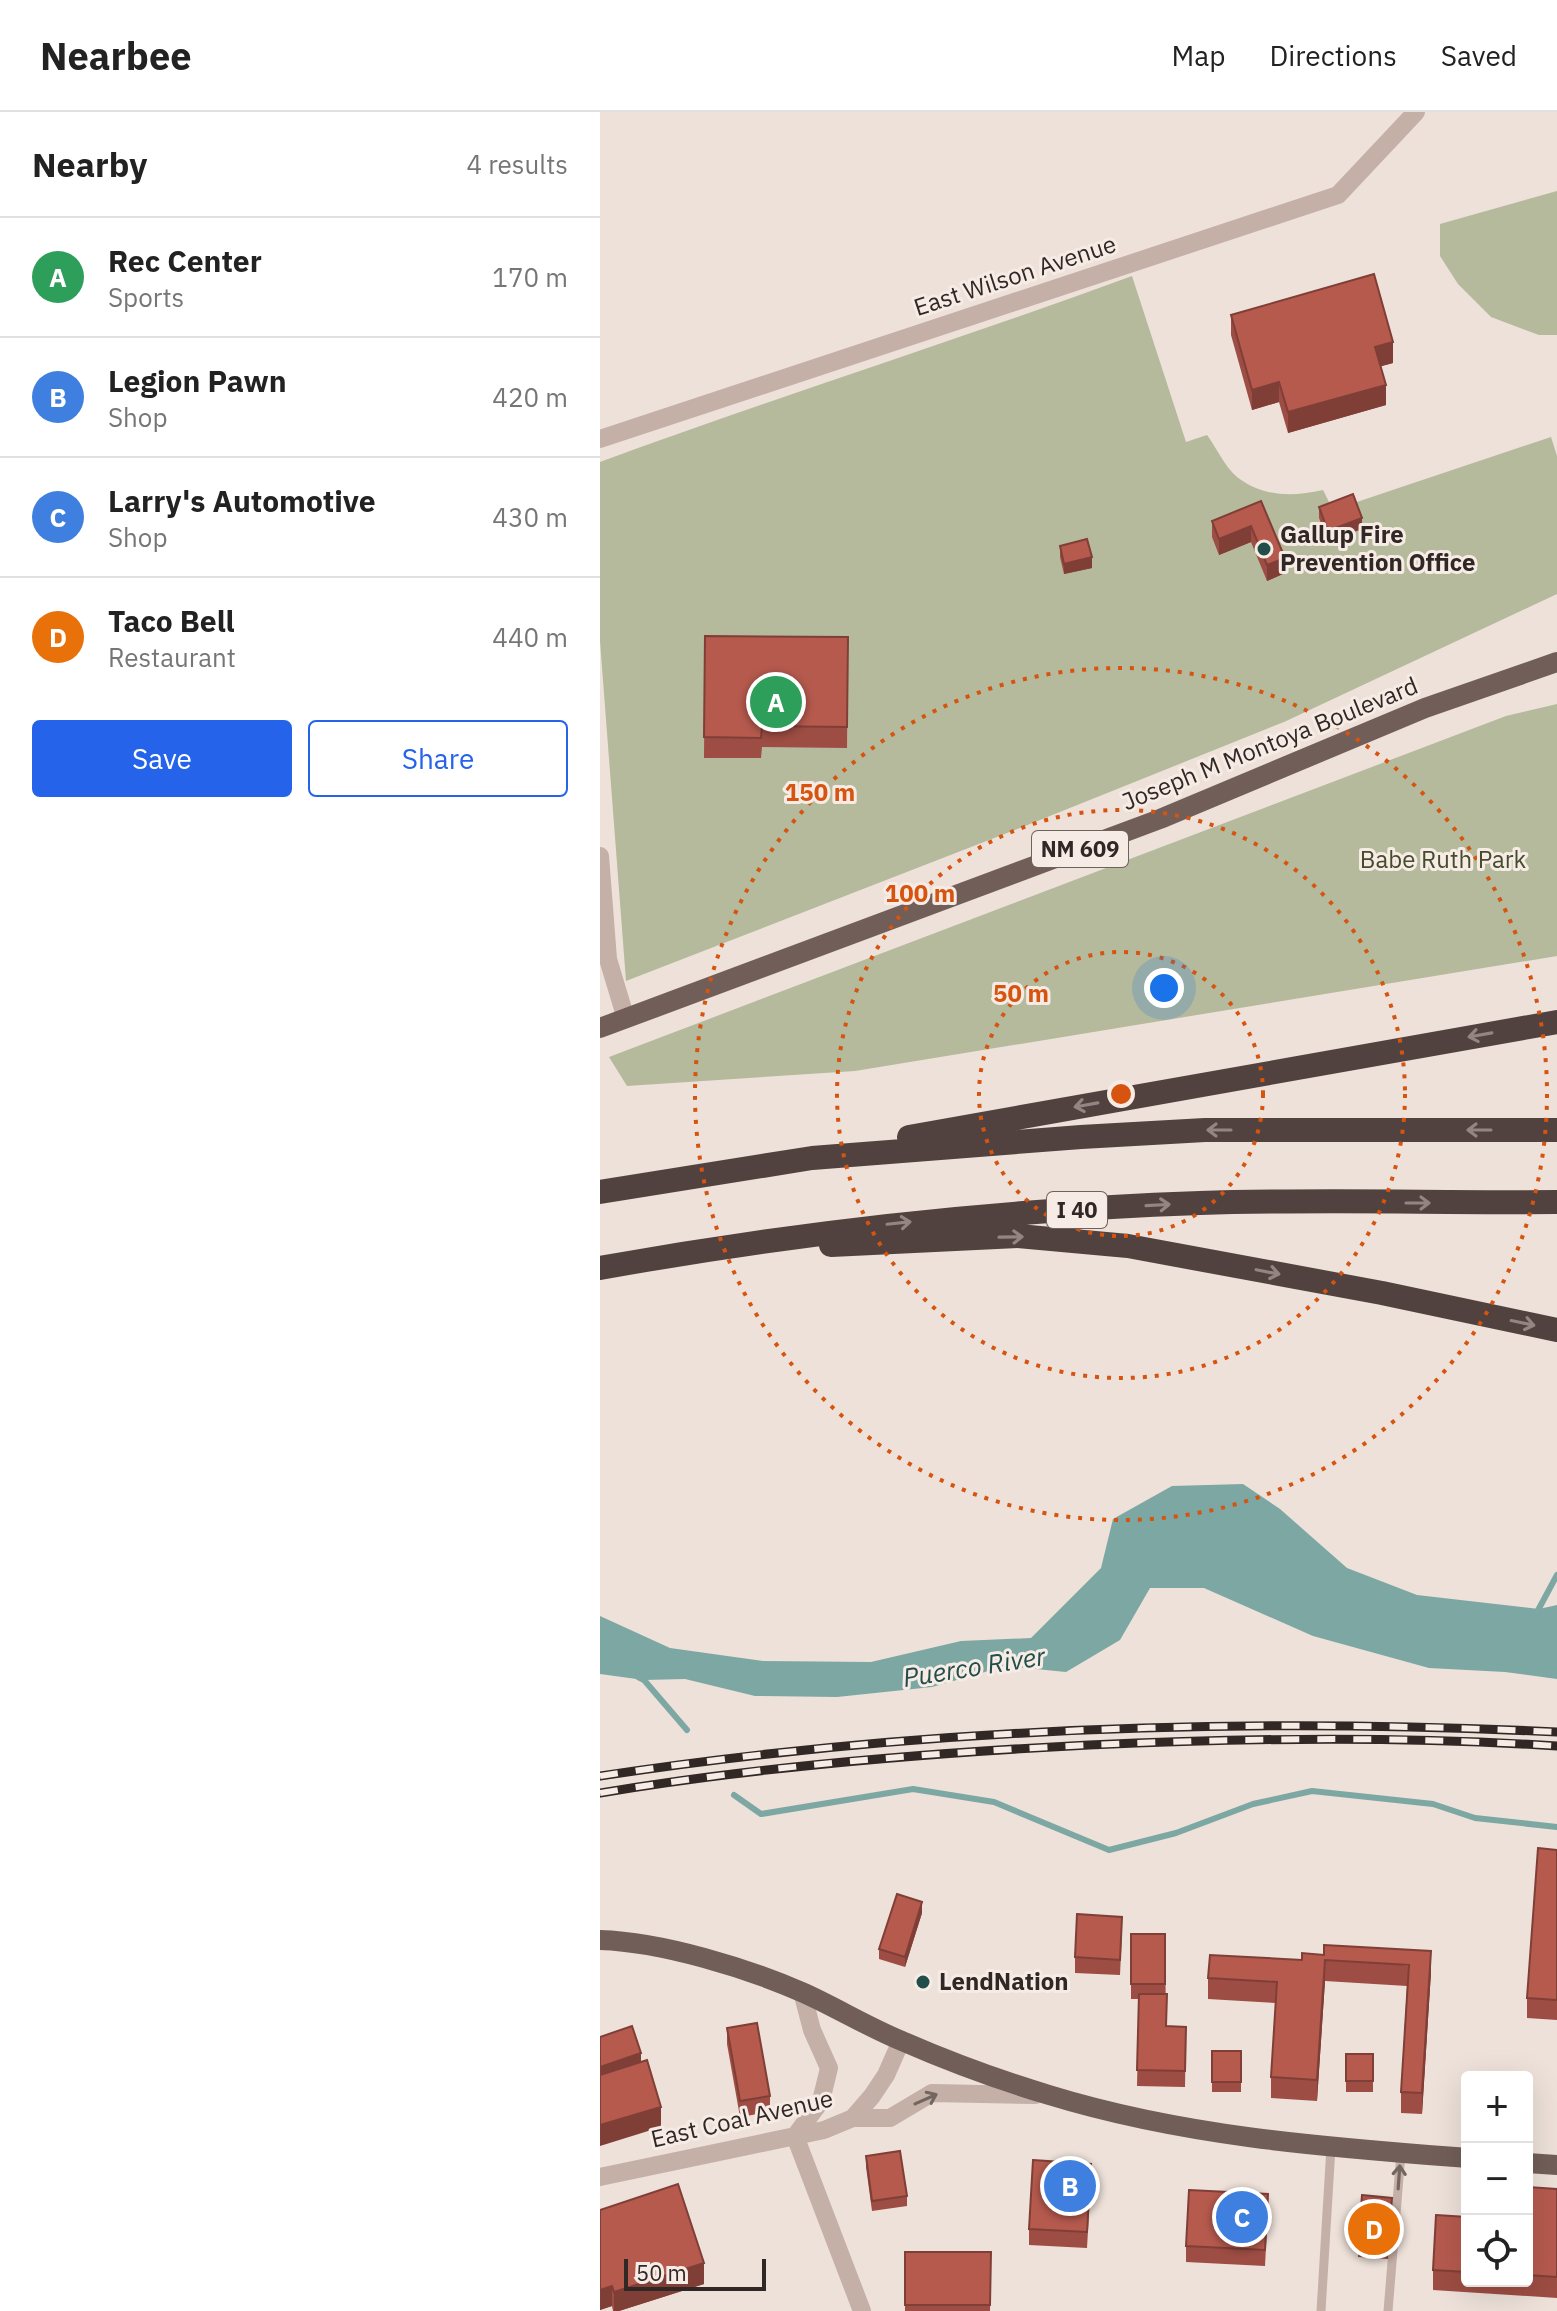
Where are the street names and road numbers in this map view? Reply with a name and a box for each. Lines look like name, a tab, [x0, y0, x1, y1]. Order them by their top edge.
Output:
street label: East Wilson Avenue	[909, 227, 1120, 323]
street label: Joseph M Montoya Boulevard	[1117, 669, 1422, 817]
road number: NM 609	[1032, 831, 1128, 867]
road number: I 40	[1047, 1192, 1107, 1228]
street label: East Coal Avenue	[648, 2082, 836, 2155]

